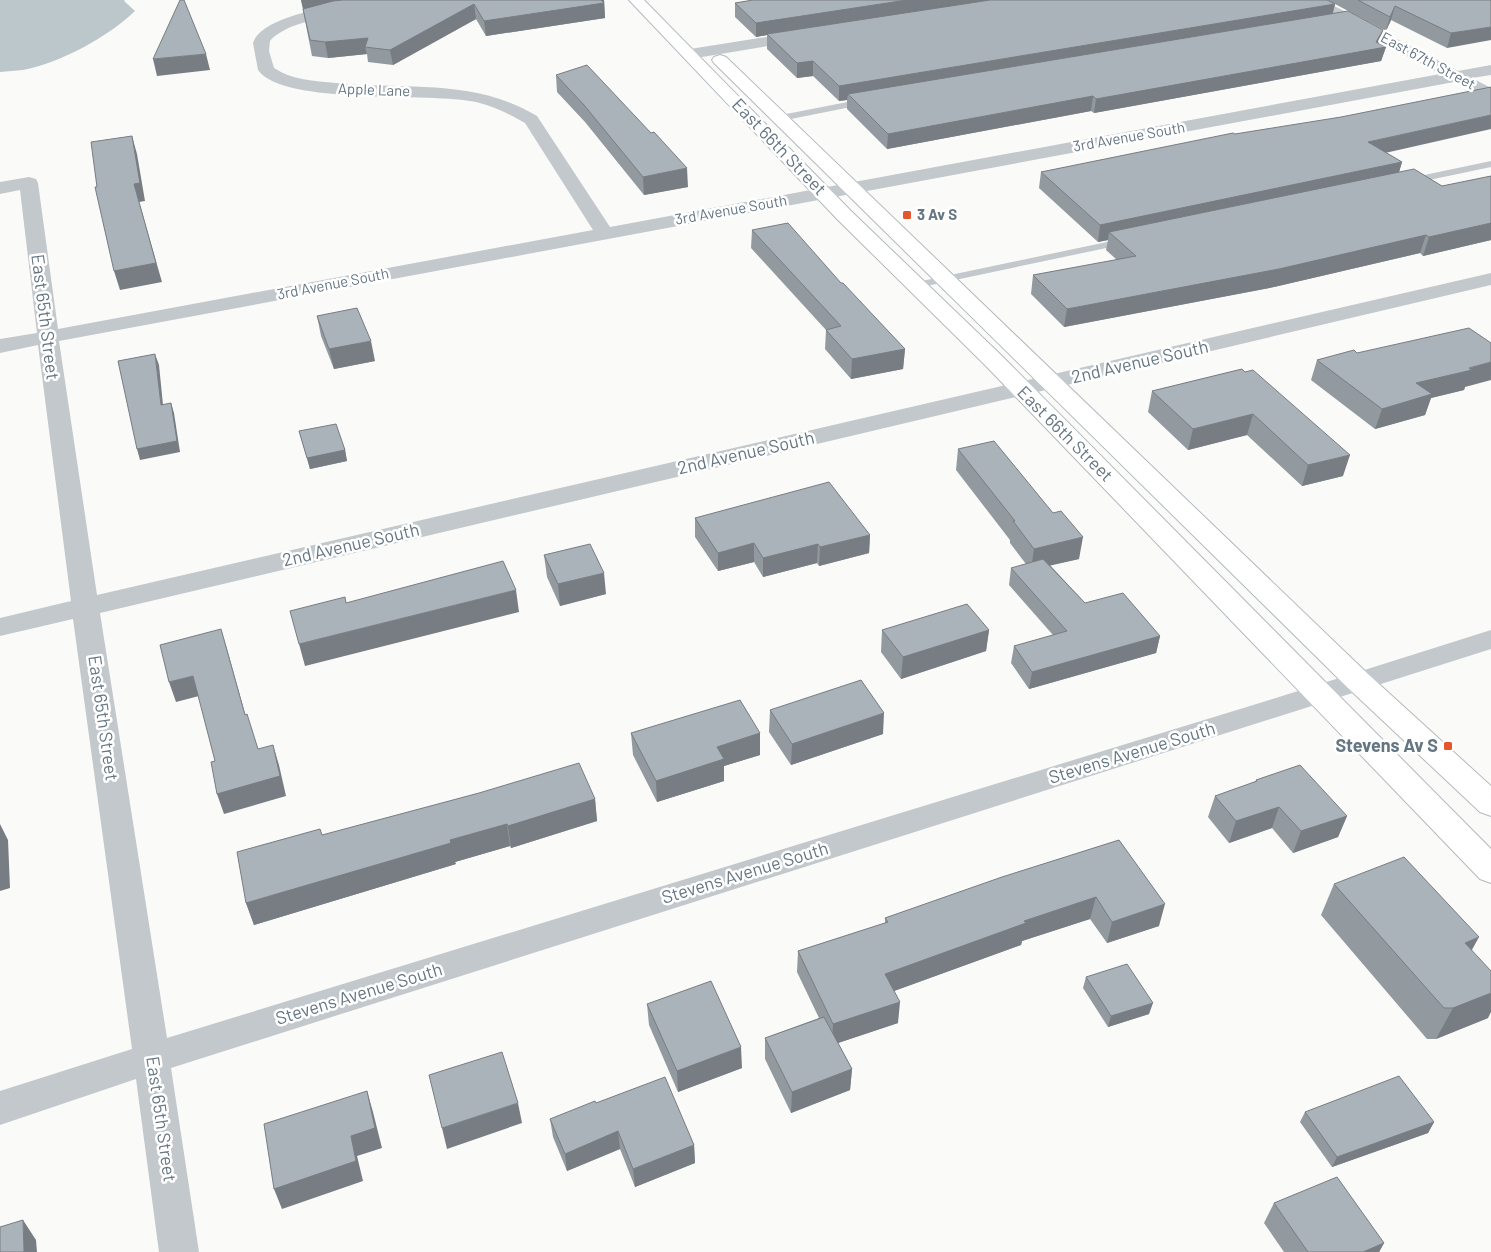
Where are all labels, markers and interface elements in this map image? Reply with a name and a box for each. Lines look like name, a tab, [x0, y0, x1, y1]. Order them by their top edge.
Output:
street label: East 67th Street	[1378, 28, 1479, 93]
street label: Apple Lane	[338, 79, 410, 99]
street label: East 66th Street	[728, 93, 832, 199]
street label: 3rd Avenue South	[1071, 117, 1186, 155]
street label: 3rd Avenue South	[673, 190, 788, 228]
place label: 3 Av S	[917, 205, 957, 223]
marker: 3 Av S	[901, 209, 913, 221]
street label: East 65th Street	[27, 253, 65, 381]
street label: 3rd Avenue South	[275, 263, 390, 303]
street label: 2nd Avenue South	[1069, 335, 1210, 387]
street label: East 66th Street	[1013, 381, 1118, 486]
street label: 2nd Avenue South	[675, 426, 816, 478]
street label: 2nd Avenue South	[280, 518, 421, 570]
street label: East 65th Street	[84, 654, 124, 782]
street label: Stevens Avenue South	[1046, 716, 1218, 788]
place label: Stevens Av S	[1335, 734, 1438, 756]
marker: Stevens Av S	[1442, 740, 1454, 752]
street label: Stevens Avenue South	[659, 836, 831, 908]
street label: Stevens Avenue South	[273, 957, 445, 1029]
street label: East 65th Street	[142, 1055, 182, 1183]

